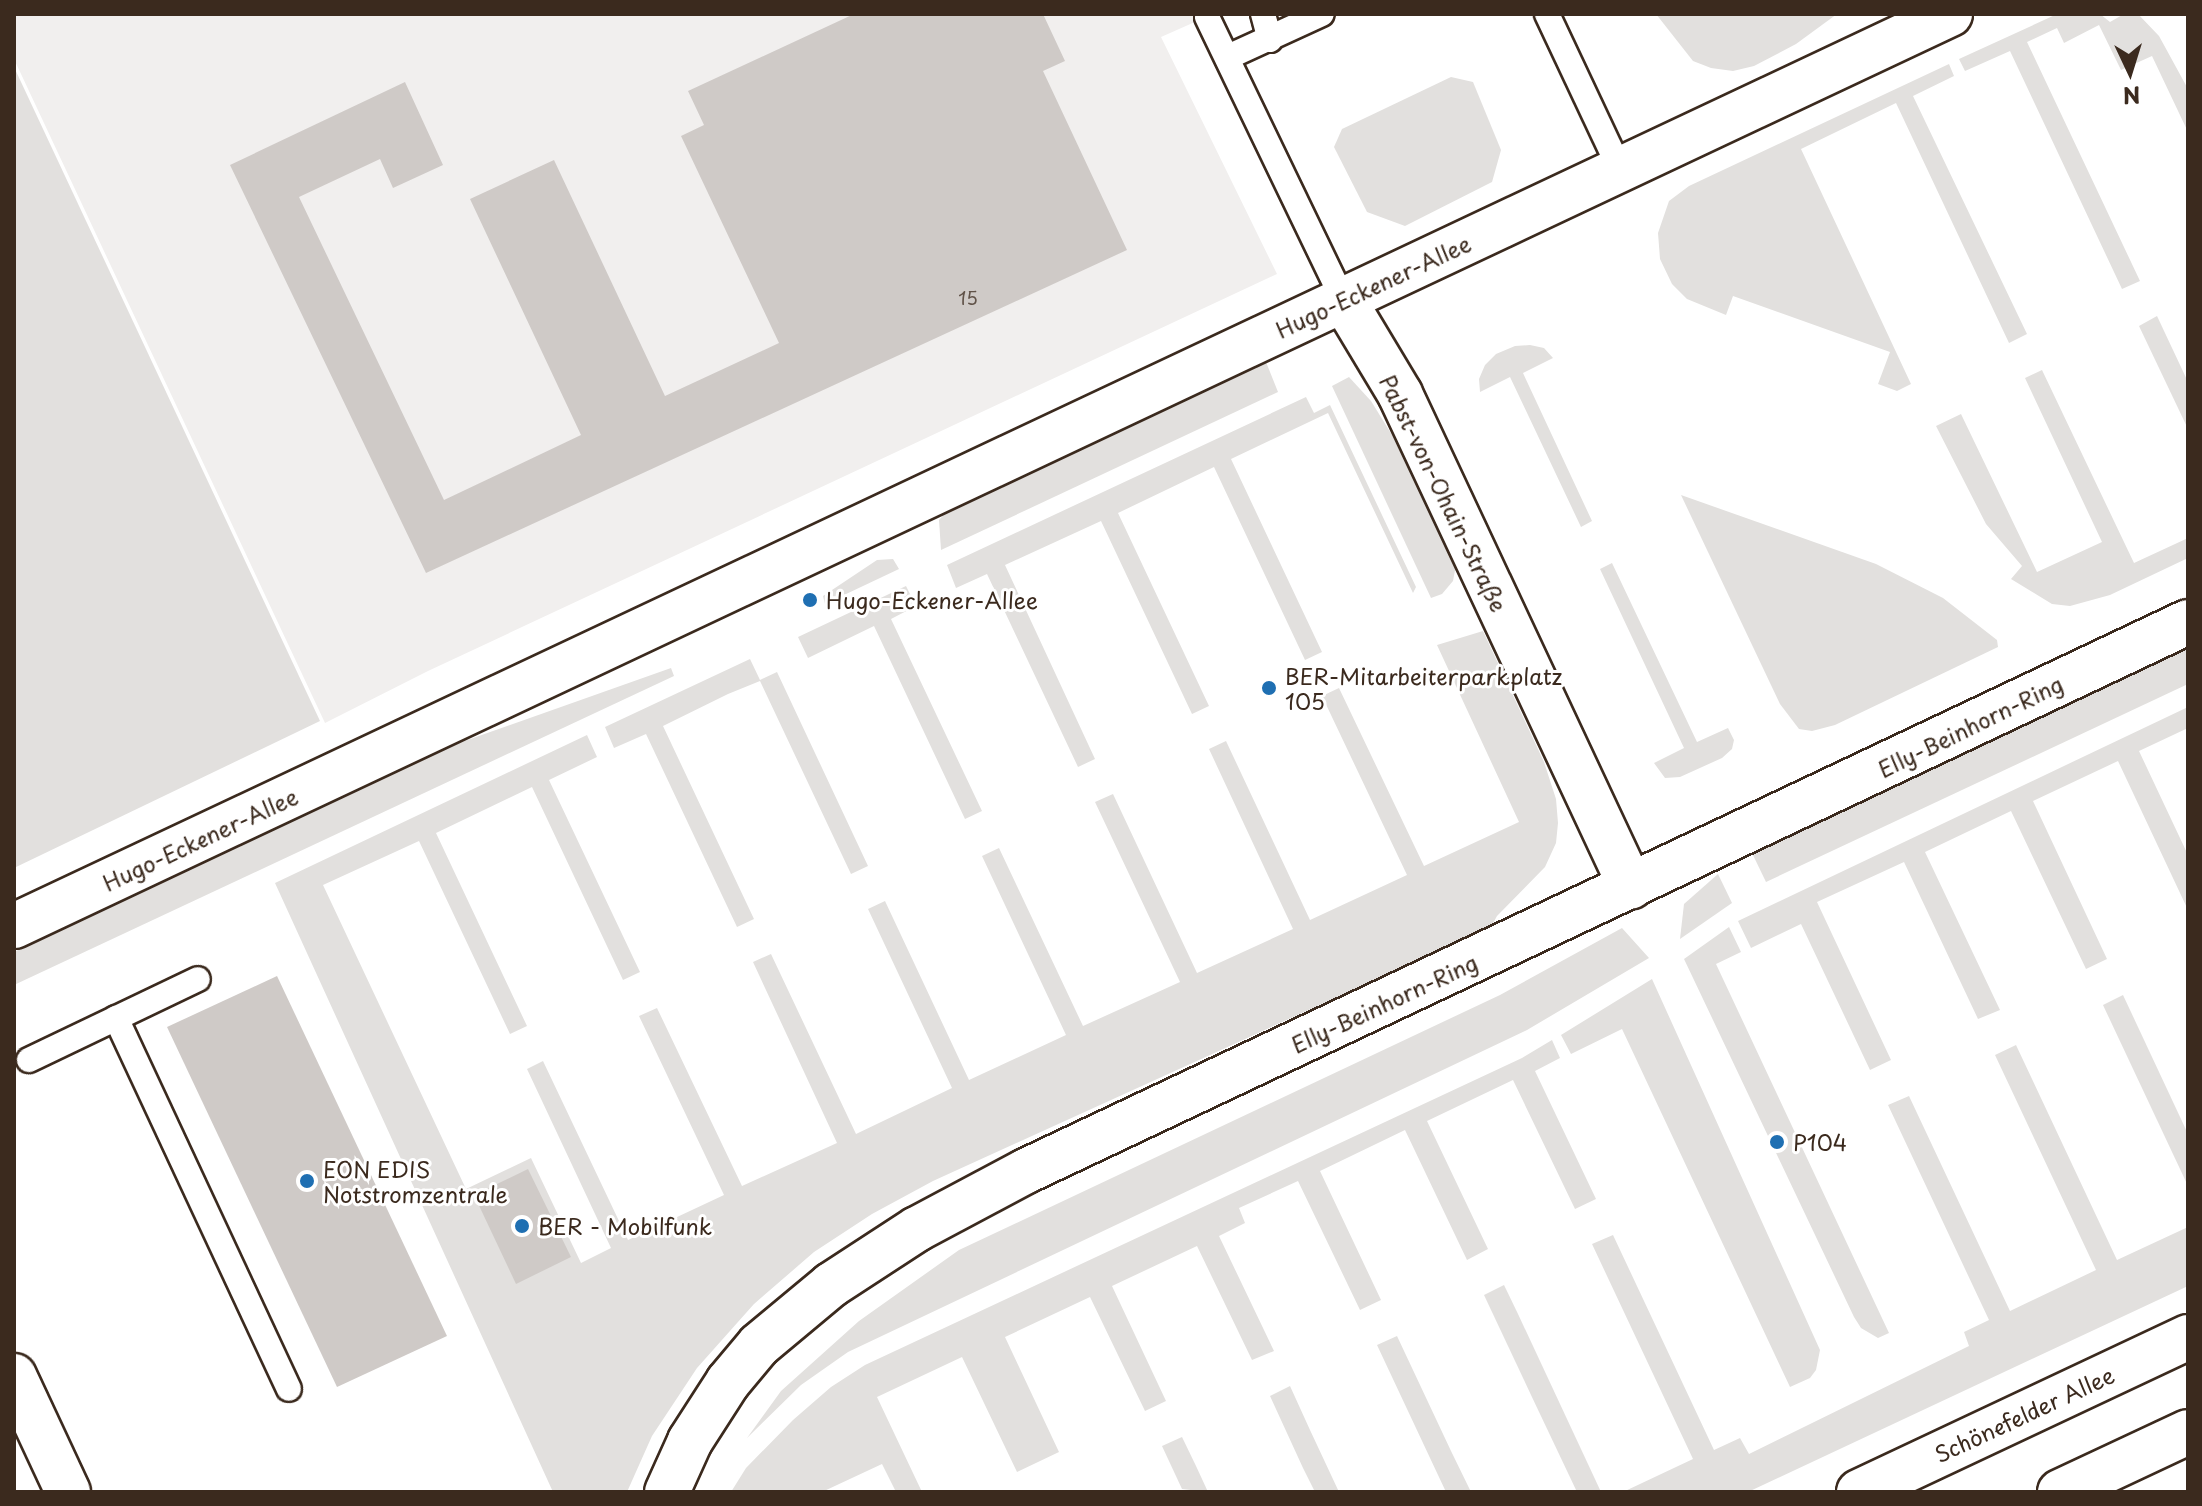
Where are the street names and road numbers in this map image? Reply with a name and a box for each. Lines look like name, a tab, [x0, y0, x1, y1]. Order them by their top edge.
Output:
street label: Hugo-Eckener-Allee	[1271, 229, 1475, 343]
street label: Pabst-von-Ohain-Straße	[1375, 370, 1513, 616]
street label: Elly-Beinhorn-Ring	[1873, 670, 2067, 782]
street label: Hugo-Eckener-Allee	[98, 782, 302, 896]
street label: Elly-Beinhorn-Ring	[1287, 948, 1481, 1058]
street label: Schönefelder Allee	[1930, 1361, 2118, 1467]

